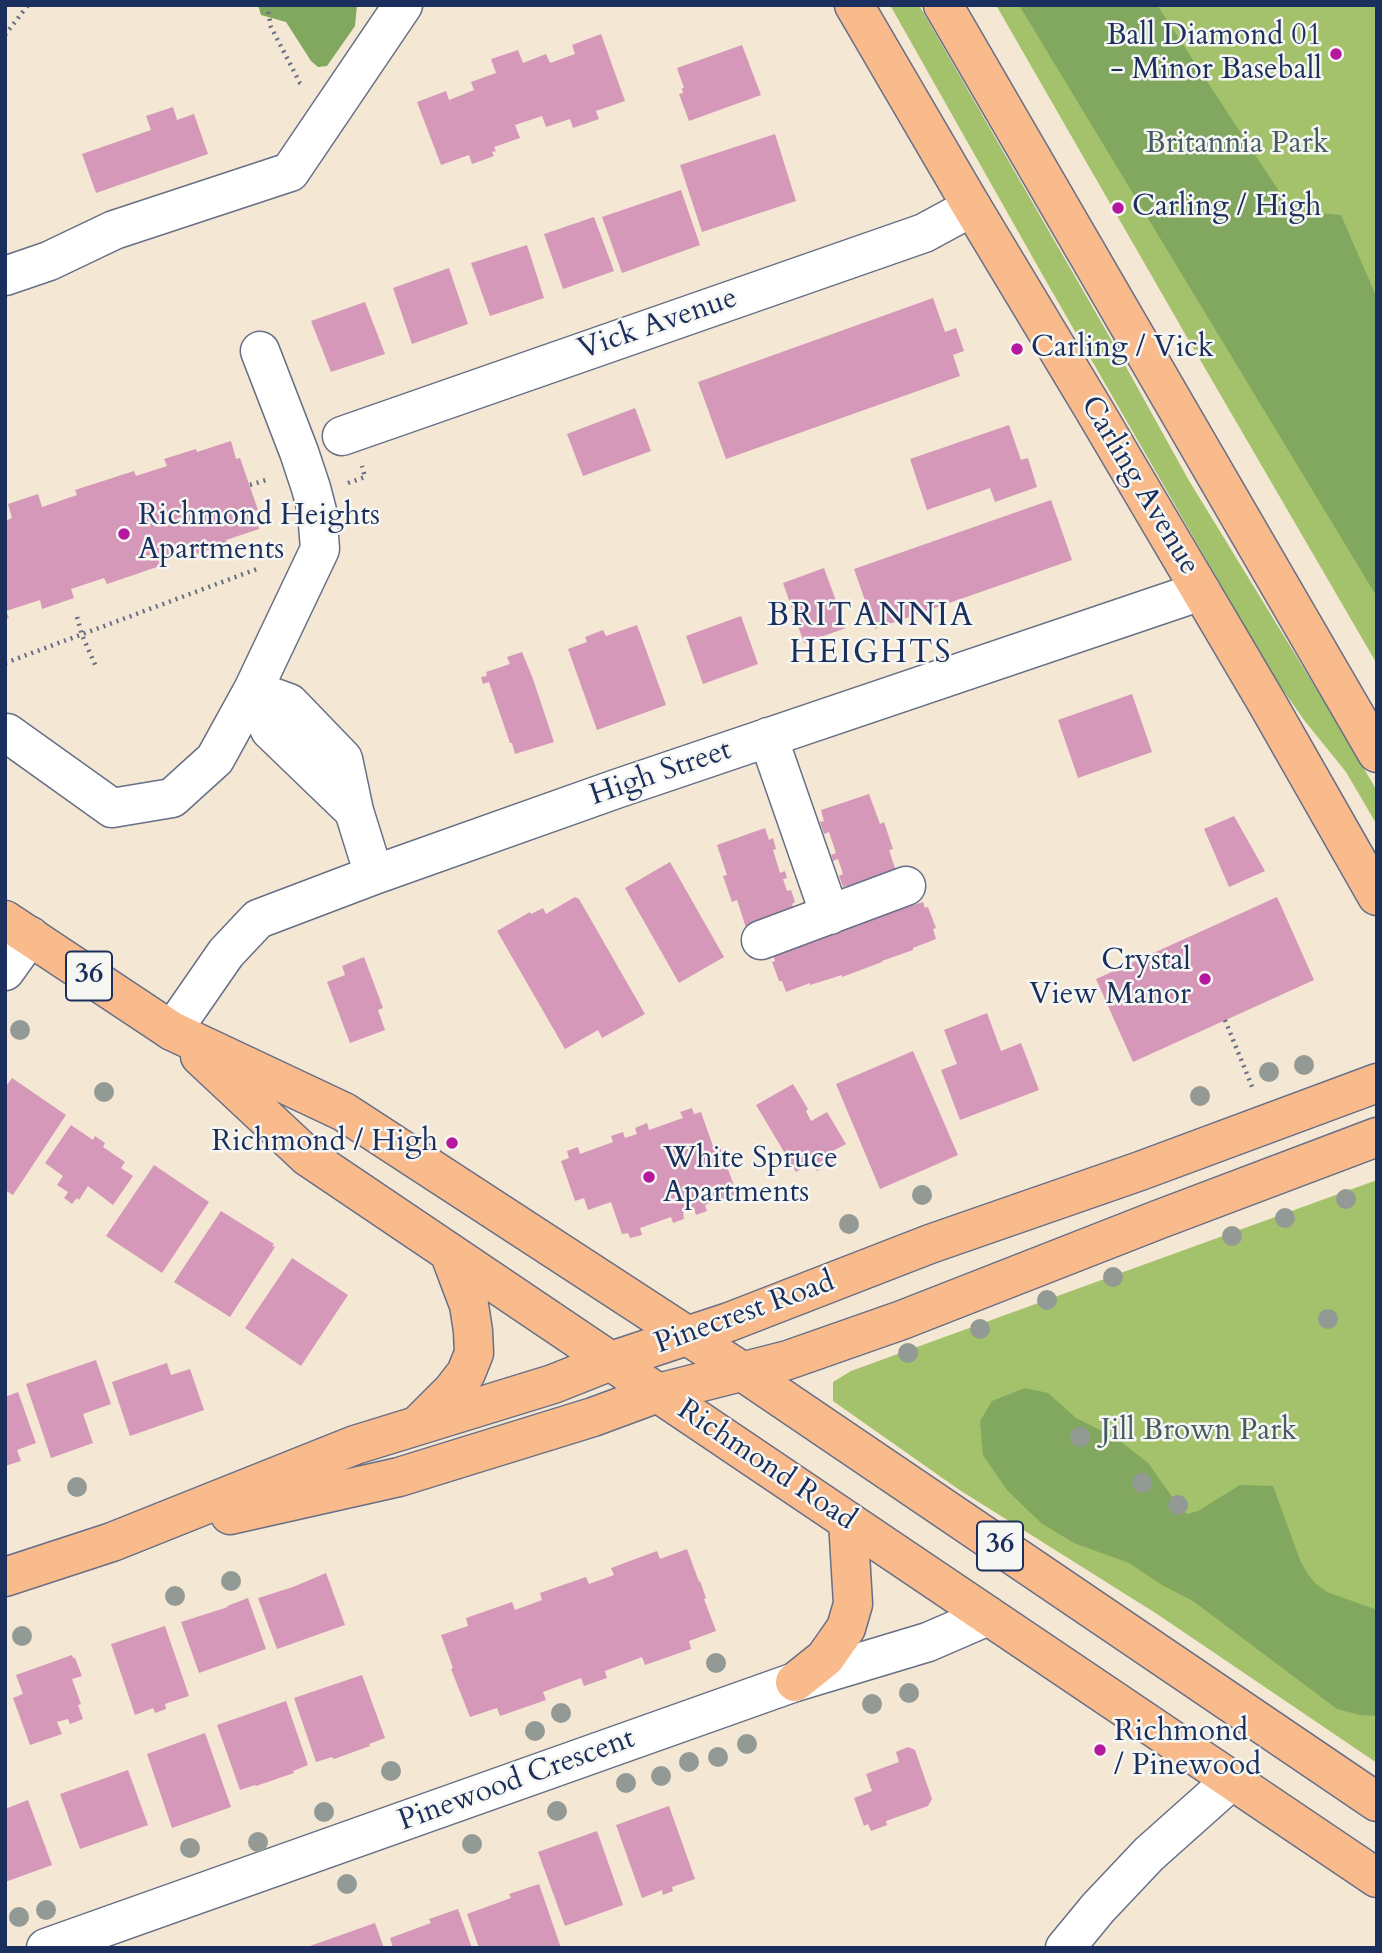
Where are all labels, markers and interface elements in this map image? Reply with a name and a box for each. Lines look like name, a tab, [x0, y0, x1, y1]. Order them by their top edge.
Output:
place label: Ball Diamond 01 - Minor Baseball	[1106, 19, 1322, 90]
marker: Ball Diamond 01 - Minor Baseball	[1328, 46, 1344, 62]
park label: Britannia Park	[1145, 127, 1329, 163]
place label: Carling / High	[1132, 190, 1321, 226]
marker: Carling / High	[1110, 200, 1126, 216]
street label: Vick Avenue	[574, 281, 742, 369]
place label: Carling / Vick	[1031, 331, 1214, 367]
marker: Carling / Vick	[1009, 341, 1025, 357]
street label: Carling Avenue	[1072, 390, 1206, 582]
place label: Richmond Heights Apartments	[138, 499, 380, 570]
marker: Richmond Heights Apartments	[116, 526, 132, 542]
district label: BRITANNIA HEIGHTS	[768, 599, 974, 674]
street label: High Street	[586, 733, 736, 815]
place label: Crystal View Manor	[1029, 944, 1191, 1014]
road number: 36	[66, 951, 112, 1000]
marker: Crystal View Manor	[1197, 971, 1213, 987]
place label: Richmond / High	[211, 1125, 438, 1161]
marker: Richmond / High	[444, 1135, 460, 1151]
place label: White Spruce Apartments	[663, 1142, 838, 1212]
marker: White Spruce Apartments	[641, 1169, 657, 1185]
street label: Pinecrest Road	[650, 1265, 840, 1363]
street label: Richmond Road	[670, 1393, 862, 1539]
park label: Jill Brown Park	[1101, 1414, 1297, 1450]
road number: 36	[977, 1522, 1023, 1570]
place label: Richmond / Pinewood	[1114, 1715, 1261, 1786]
street label: Pinewood Crescent	[394, 1722, 640, 1840]
marker: Richmond / Pinewood	[1092, 1742, 1108, 1758]

